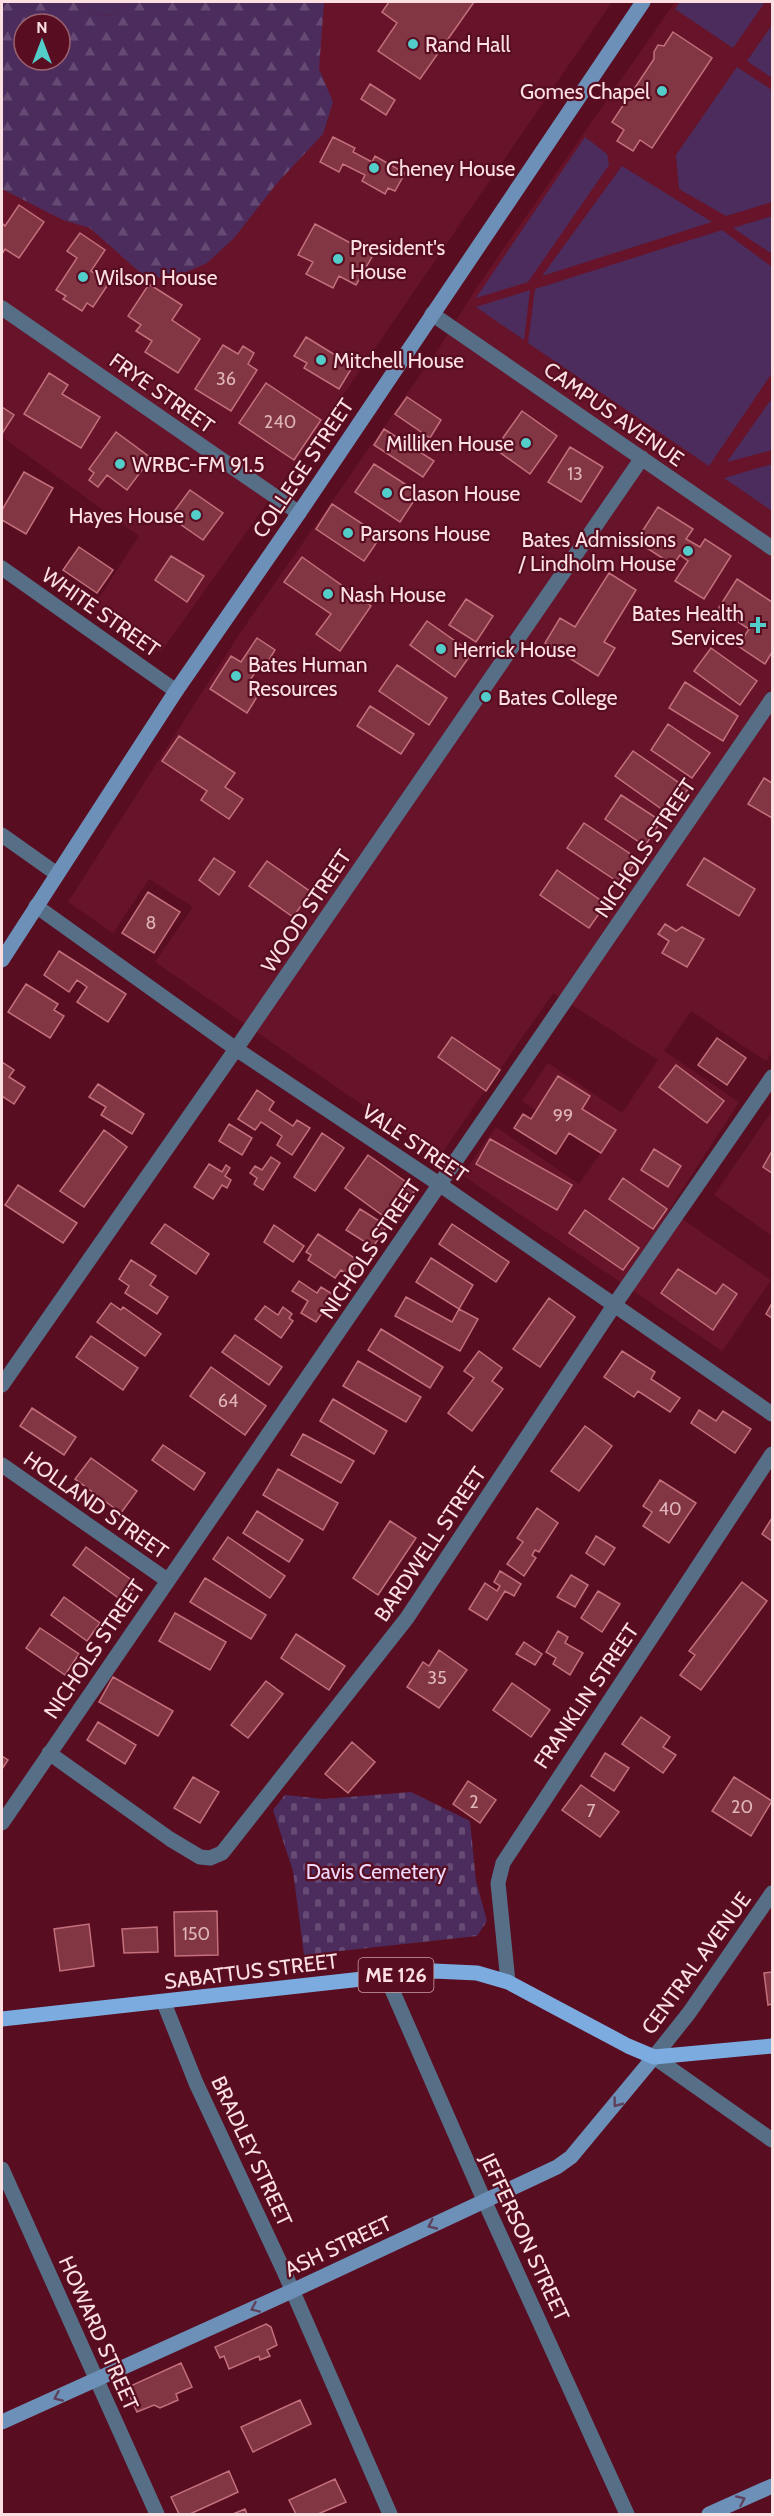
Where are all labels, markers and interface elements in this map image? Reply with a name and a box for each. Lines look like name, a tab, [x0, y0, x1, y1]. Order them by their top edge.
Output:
north arrow	[12, 12, 72, 72]
text: N	[36, 18, 48, 37]
place label: Rand Hall	[425, 32, 510, 57]
marker: Rand Hall	[406, 37, 420, 51]
place label: Gomes Chapel	[520, 79, 650, 104]
marker: Gomes Chapel	[655, 84, 669, 98]
place label: Cheney House	[386, 156, 516, 181]
marker: Cheney House	[367, 161, 381, 175]
place label: President's House	[350, 235, 446, 284]
marker: President's House	[331, 252, 345, 266]
place label: Wilson House	[95, 265, 218, 290]
marker: Wilson House	[76, 270, 90, 284]
street label: FRYE STREET	[105, 348, 219, 438]
place label: Mitchell House	[333, 348, 464, 373]
marker: Mitchell House	[314, 353, 328, 367]
street label: CAMPUS AVENUE	[539, 356, 689, 472]
house number: 36	[216, 368, 236, 390]
street label: COLLEGE STREET	[247, 394, 359, 542]
house number: 240	[264, 411, 296, 433]
place label: Milliken House	[386, 431, 514, 456]
marker: Milliken House	[519, 436, 533, 450]
place label: WRBC-FM 91.5	[132, 452, 265, 477]
marker: WRBC-FM 91.5	[113, 457, 127, 471]
house number: 13	[567, 463, 583, 485]
place label: Clason House	[399, 481, 520, 506]
marker: Clason House	[380, 486, 394, 500]
place label: Hayes House	[69, 503, 184, 528]
marker: Hayes House	[189, 508, 203, 522]
place label: Parsons House	[360, 521, 491, 546]
marker: Parsons House	[341, 526, 355, 540]
place label: Bates Admissions / Lindholm House	[518, 527, 676, 576]
marker: Bates Admissions / Lindholm House	[681, 544, 695, 558]
street label: WHITE STREET	[37, 562, 165, 662]
place label: Nash House	[340, 582, 446, 607]
marker: Nash House	[321, 587, 335, 601]
place label: Bates Health Services	[632, 601, 744, 650]
marker: Bates Health Services	[749, 616, 767, 634]
place label: Herrick House	[453, 637, 576, 662]
marker: Herrick House	[434, 642, 448, 656]
place label: Bates Human Resources	[248, 652, 367, 701]
marker: Bates Human Resources	[229, 669, 243, 683]
place label: Bates College	[498, 685, 618, 710]
marker: Bates College	[479, 690, 493, 704]
street label: NICHOLS STREET	[589, 774, 701, 922]
street label: WOOD STREET	[256, 845, 356, 977]
house number: 8	[146, 912, 156, 934]
street label: VALE STREET	[357, 1098, 473, 1188]
house number: 99	[553, 1105, 573, 1127]
street label: NICHOLS STREET	[314, 1175, 426, 1323]
house number: 64	[218, 1390, 238, 1412]
street label: HOLLAND STREET	[19, 1446, 173, 1564]
street label: BARDWELL STREET	[369, 1462, 491, 1626]
house number: 40	[659, 1498, 681, 1520]
street label: NICHOLS STREET	[38, 1575, 150, 1723]
street label: FRANKLIN STREET	[528, 1619, 644, 1773]
house number: 35	[427, 1667, 447, 1689]
house number: 2	[469, 1791, 479, 1813]
house number: 20	[731, 1796, 753, 1818]
house number: 7	[586, 1800, 596, 1822]
park label: Davis Cemetery	[306, 1859, 447, 1884]
street label: CENTRAL AVENUE	[636, 1887, 756, 2039]
house number: 150	[182, 1923, 210, 1945]
street label: SABATTUS STREET	[163, 1948, 339, 1994]
road number: ME 126	[358, 1958, 434, 1992]
street label: BRADLEY STREET	[206, 2072, 298, 2230]
one-way arrow	[613, 2096, 624, 2107]
street label: JEFFERSON STREET	[475, 2148, 575, 2325]
street label: ASH STREET	[280, 2210, 396, 2282]
one-way arrow	[427, 2217, 438, 2229]
street label: HOWARD STREET	[54, 2252, 144, 2414]
one-way arrow	[251, 2301, 262, 2313]
one-way arrow	[54, 2389, 65, 2401]
one-way arrow	[734, 2495, 745, 2507]

